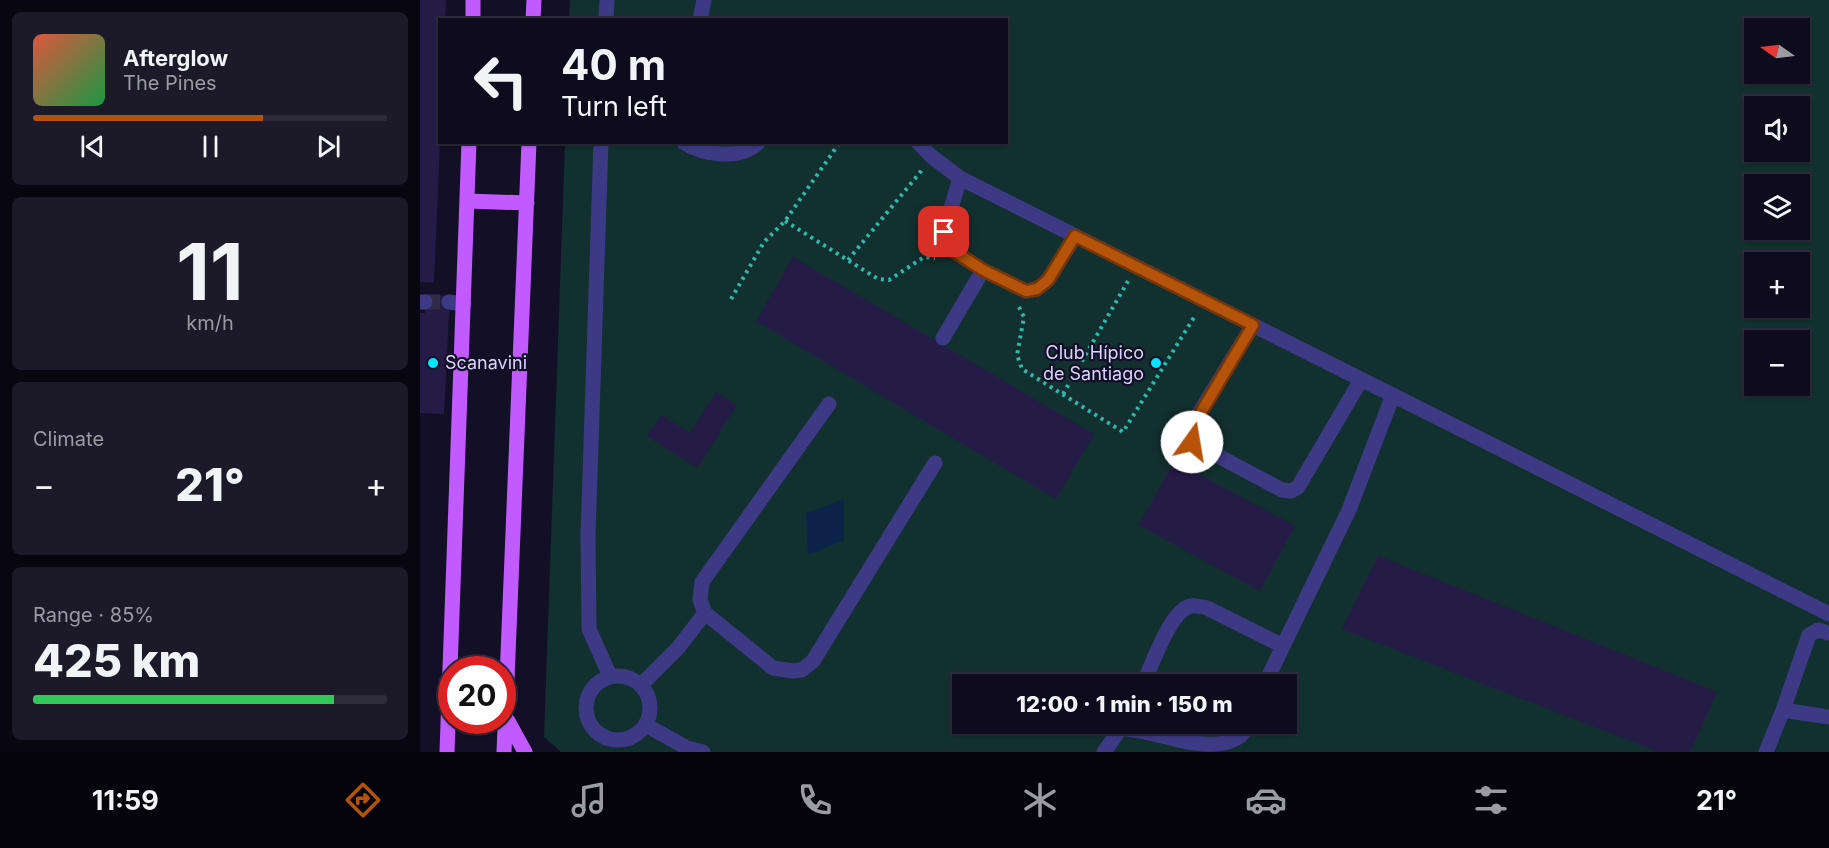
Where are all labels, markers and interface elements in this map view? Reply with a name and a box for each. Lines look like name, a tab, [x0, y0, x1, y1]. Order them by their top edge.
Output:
north arrow	[1744, 18, 1810, 84]
map controls	[1744, 18, 1810, 396]
text: 40 m	[561, 39, 666, 90]
icon: left	[462, 42, 540, 120]
text: Afterglow	[123, 45, 228, 71]
text: The Pines	[123, 71, 217, 95]
text: Turn left	[561, 90, 667, 123]
button: sound	[1744, 96, 1810, 162]
icon: previous	[76, 130, 109, 163]
icon: pause	[194, 130, 227, 163]
icon: next	[312, 130, 345, 163]
button: layers	[1744, 174, 1810, 240]
pin	[918, 206, 969, 257]
icon: arrive	[927, 215, 960, 248]
text: 11	[176, 224, 244, 319]
button: +	[1744, 252, 1810, 318]
text: km/h	[186, 311, 234, 335]
button: −	[1744, 330, 1810, 396]
place label: Club Hípico de Santiago	[1043, 342, 1144, 384]
place label: Scanavini	[445, 352, 527, 373]
marker: Scanavini	[426, 356, 440, 370]
marker: Club Hípico de Santiago	[1149, 356, 1163, 370]
position arrow	[1160, 410, 1224, 474]
text: Climate	[33, 427, 104, 451]
text: 21°	[175, 457, 245, 512]
text: −	[33, 465, 55, 505]
text: +	[365, 465, 387, 505]
text: Range · 85%	[33, 603, 154, 627]
text: 425 km	[33, 633, 200, 688]
speed limit sign: 20	[438, 656, 516, 734]
text: 12:00 · 1 min · 150 m	[1016, 691, 1233, 717]
icon: directions	[342, 779, 384, 821]
icon: music	[568, 779, 610, 821]
icon: phone	[794, 779, 836, 821]
icon: climate	[1019, 779, 1061, 821]
icon: car	[1245, 779, 1287, 821]
icon: filters	[1470, 779, 1512, 821]
text: 11:59	[92, 784, 159, 817]
text: 21°	[1696, 784, 1737, 817]

